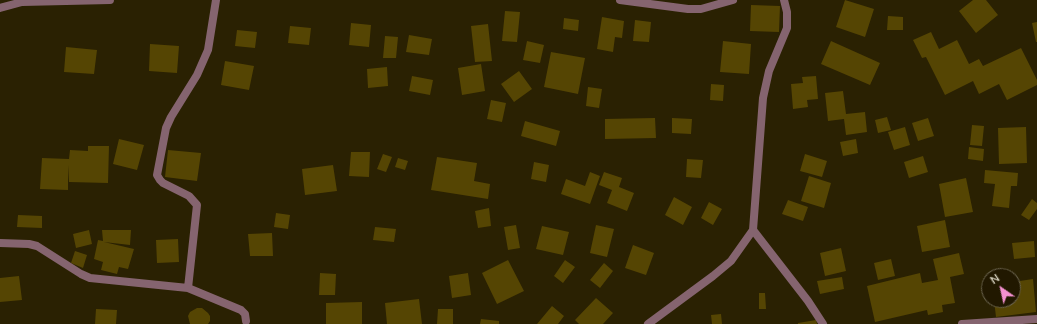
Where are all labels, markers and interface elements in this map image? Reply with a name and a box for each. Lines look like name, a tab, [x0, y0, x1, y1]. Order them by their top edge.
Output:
north arrow	[981, 268, 1021, 308]
text: N	[987, 271, 1002, 287]

